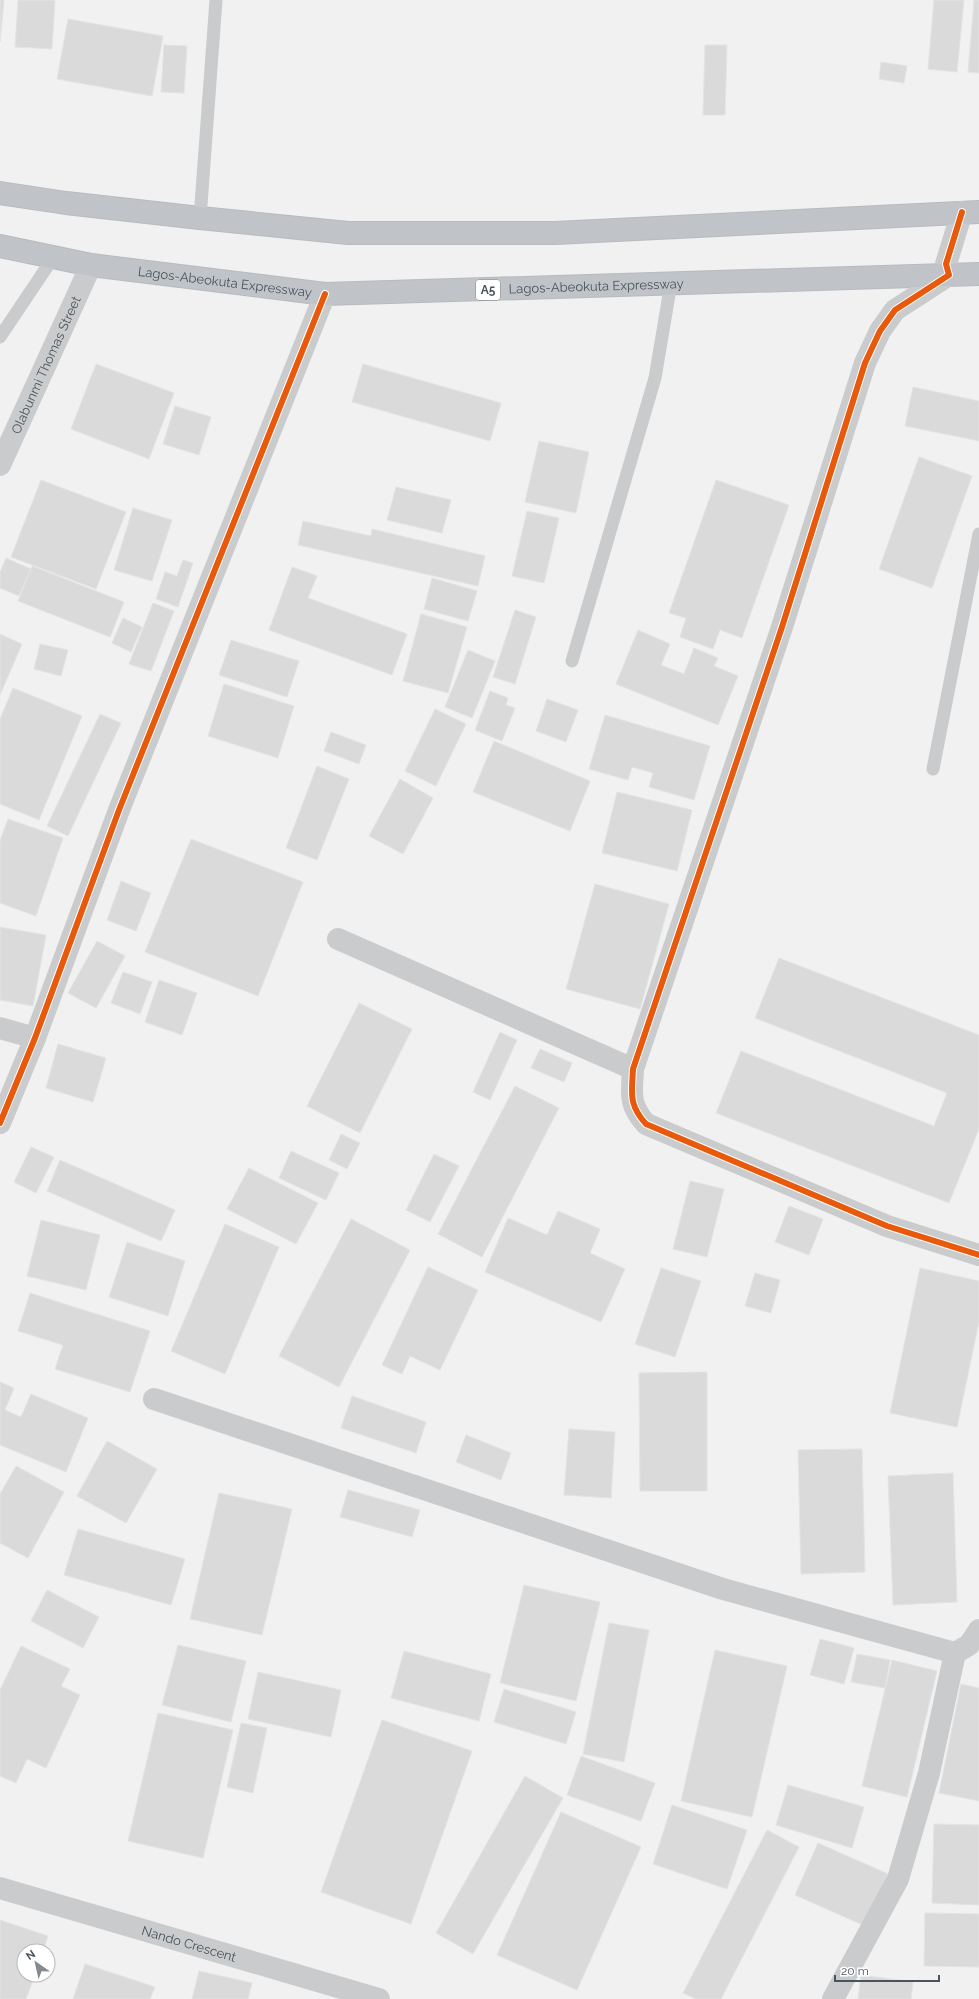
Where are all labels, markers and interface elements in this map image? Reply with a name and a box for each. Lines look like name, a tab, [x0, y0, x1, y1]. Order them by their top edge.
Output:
street label: Lagos-Abeokuta Expressway	[137, 264, 313, 300]
street label: Lagos-Abeokuta Expressway	[508, 276, 684, 296]
road number: A5	[476, 280, 500, 300]
street label: Olabunmi Thomas Street	[8, 293, 84, 436]
street label: Nando Crescent	[140, 1923, 238, 1965]
north arrow	[16, 1943, 56, 1983]
text: N	[24, 1947, 38, 1963]
scale bar	[835, 1957, 939, 1983]
text: 20 m	[841, 1964, 869, 1978]

